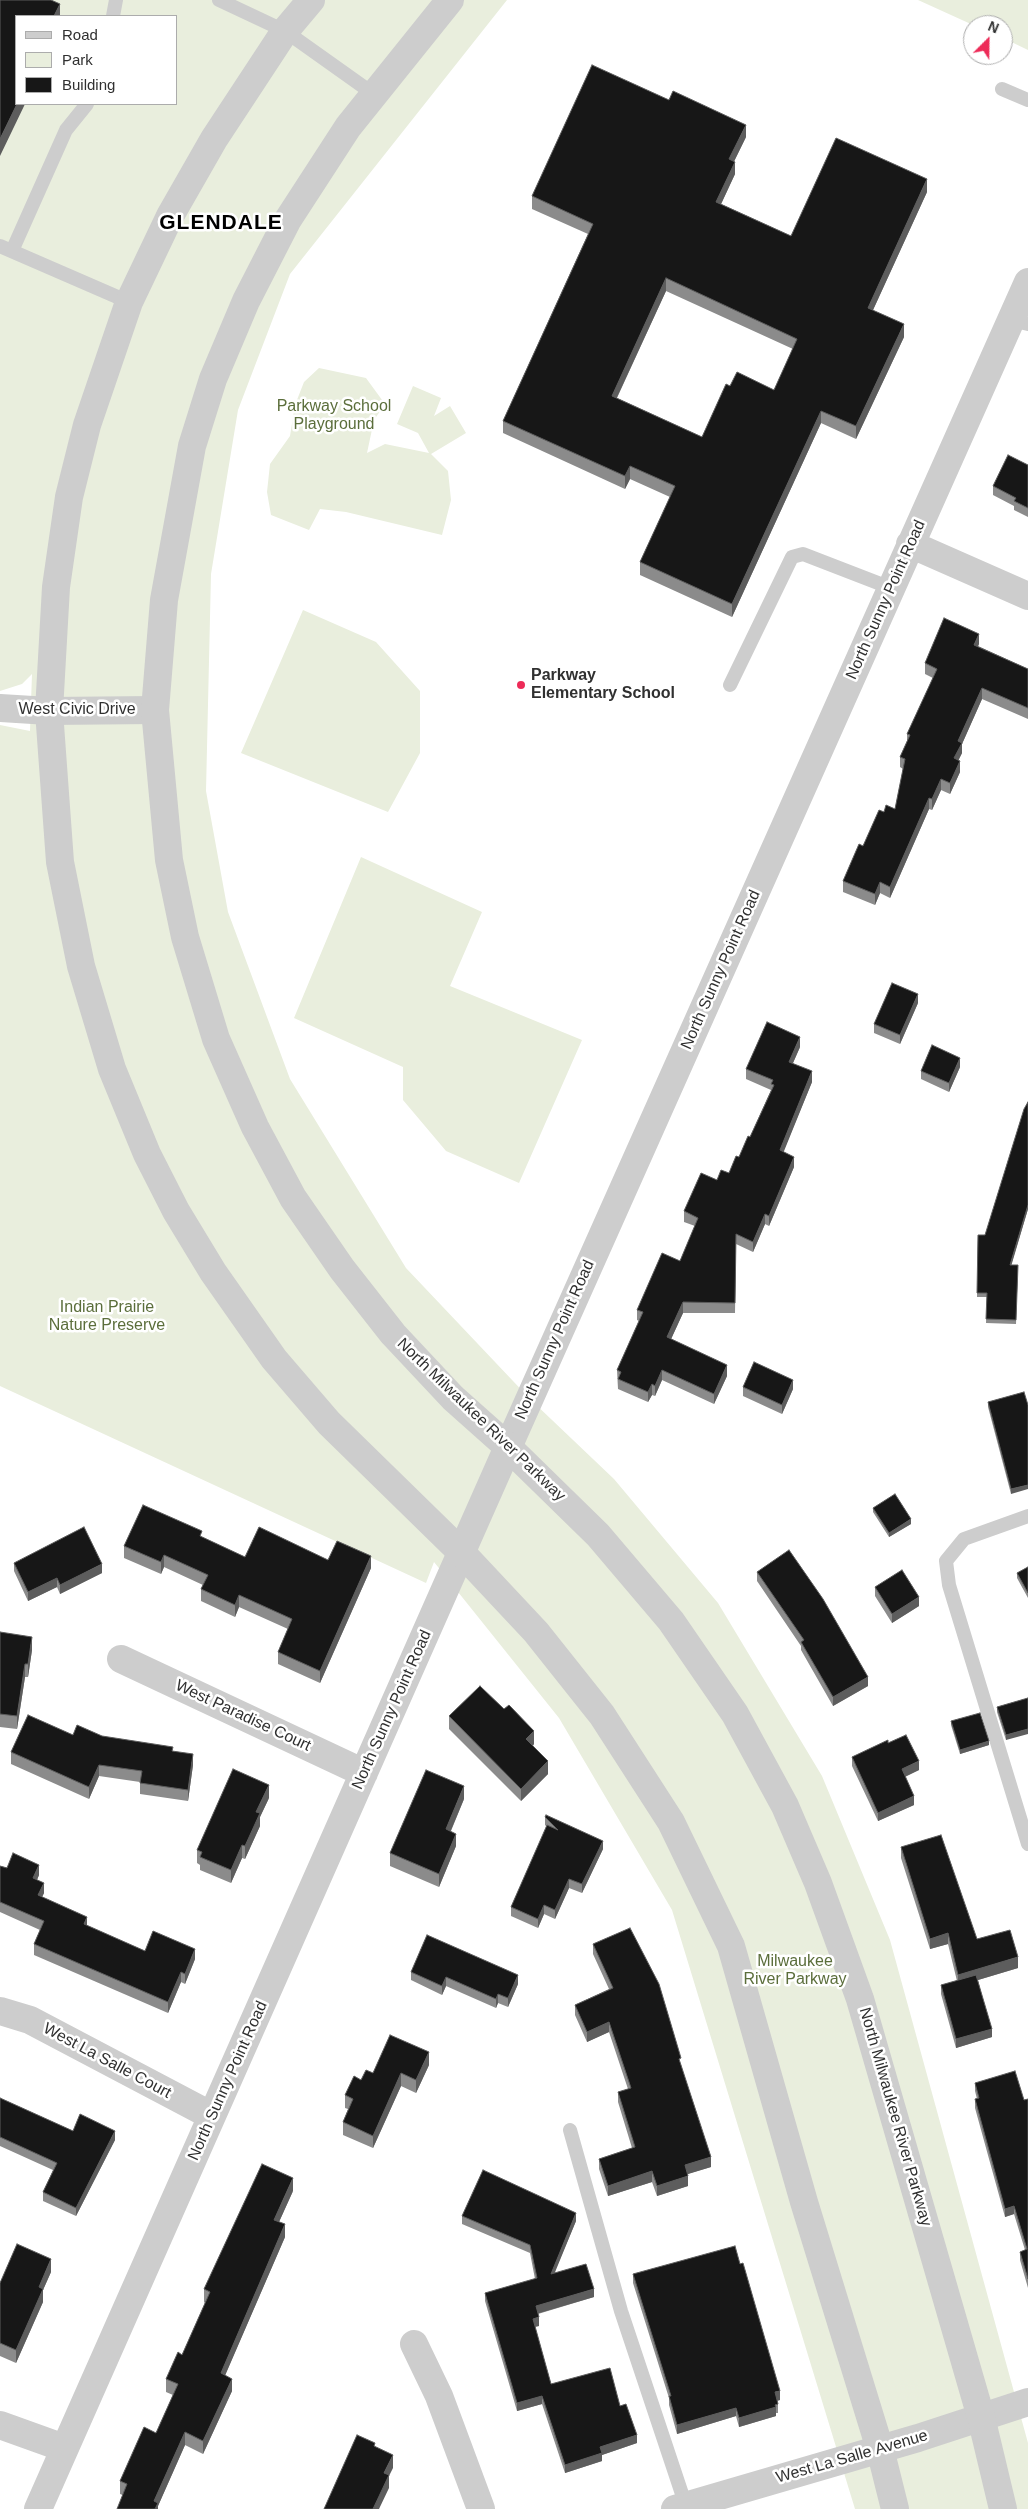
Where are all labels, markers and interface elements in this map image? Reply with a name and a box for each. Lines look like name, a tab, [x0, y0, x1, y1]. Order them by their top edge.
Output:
legend	[15, 15, 178, 105]
north arrow	[963, 15, 1013, 65]
text: N	[986, 18, 1001, 36]
text: Road	[62, 26, 98, 43]
text: Park	[62, 51, 93, 68]
text: Building	[62, 76, 115, 93]
district label: GLENDALE	[158, 210, 284, 236]
park label: Parkway School Playground	[277, 397, 391, 435]
street label: North Sunny Point Road	[842, 517, 930, 683]
place label: Parkway Elementary School	[531, 666, 675, 704]
marker: Parkway Elementary School	[515, 679, 527, 691]
street label: West Civic Drive	[18, 700, 136, 720]
street label: North Sunny Point Road	[677, 887, 765, 1053]
street label: North Sunny Point Road	[511, 1257, 599, 1423]
park label: Indian Prairie Nature Preserve	[49, 1298, 165, 1336]
street label: North Milwaukee River Parkway	[393, 1334, 569, 1506]
street label: North Sunny Point Road	[348, 1627, 436, 1793]
street label: West Paradise Court	[172, 1676, 314, 1756]
park label: Milwaukee River Parkway	[743, 1952, 847, 1990]
street label: North Sunny Point Road	[184, 1998, 272, 2164]
street label: North Milwaukee River Parkway	[855, 2005, 935, 2229]
street label: West La Salle Court	[40, 2019, 174, 2103]
street label: West La Salle Avenue	[774, 2426, 930, 2488]

